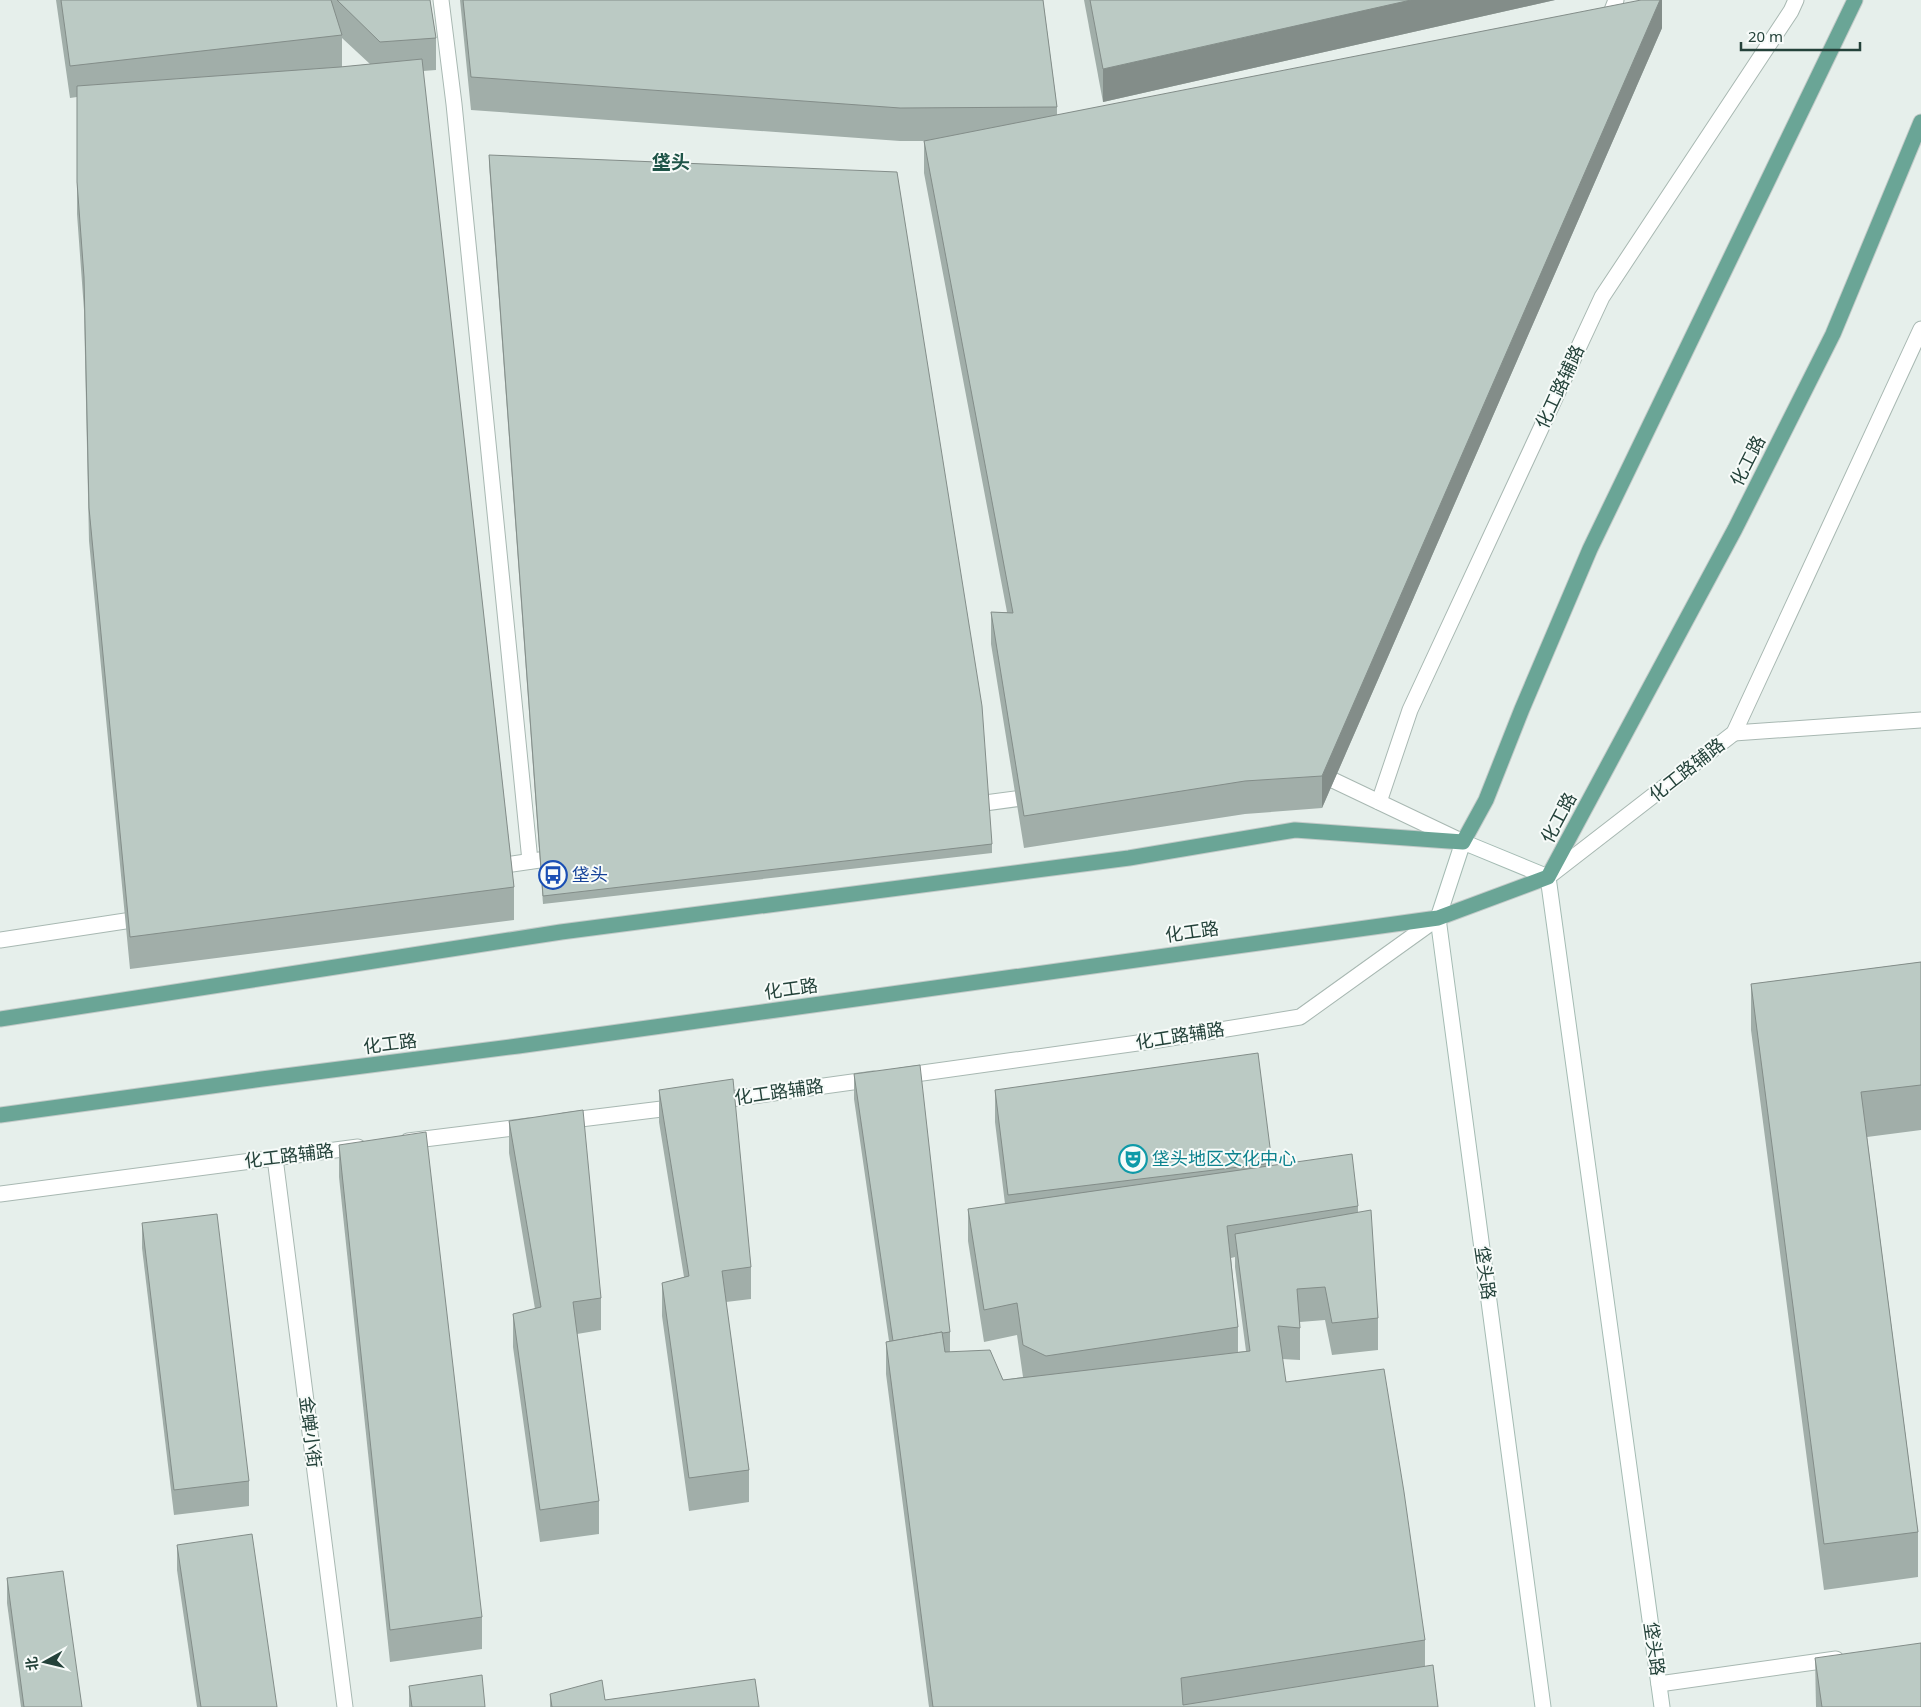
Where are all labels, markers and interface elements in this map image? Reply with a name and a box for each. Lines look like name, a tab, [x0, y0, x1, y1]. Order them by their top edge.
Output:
scale bar	[1741, 20, 1860, 52]
text: 20 m	[1748, 26, 1783, 46]
district label: 垡头	[652, 149, 690, 175]
street label: 化工路辅路	[1529, 341, 1589, 432]
street label: 化工路	[1724, 431, 1770, 490]
street label: 化工路辅路	[1644, 732, 1729, 806]
street label: 化工路	[1535, 788, 1581, 847]
bus stop icon: 垡头	[538, 860, 568, 890]
place label: 垡头	[572, 862, 608, 886]
street label: 化工路	[1163, 915, 1220, 947]
street label: 化工路	[762, 972, 819, 1004]
street label: 化工路辅路	[1134, 1016, 1226, 1054]
street label: 化工路	[362, 1028, 418, 1058]
street label: 化工路辅路	[733, 1073, 825, 1109]
street label: 化工路辅路	[243, 1138, 335, 1172]
theatre icon: 垡头地区文化中心	[1118, 1144, 1148, 1174]
place label: 垡头地区文化中心	[1152, 1146, 1296, 1170]
street label: 垡头路	[1470, 1244, 1502, 1301]
street label: 金蝉小街	[295, 1395, 327, 1469]
street label: 垡头路	[1639, 1620, 1671, 1677]
north arrow	[20, 1637, 70, 1687]
text: 北	[21, 1656, 42, 1672]

